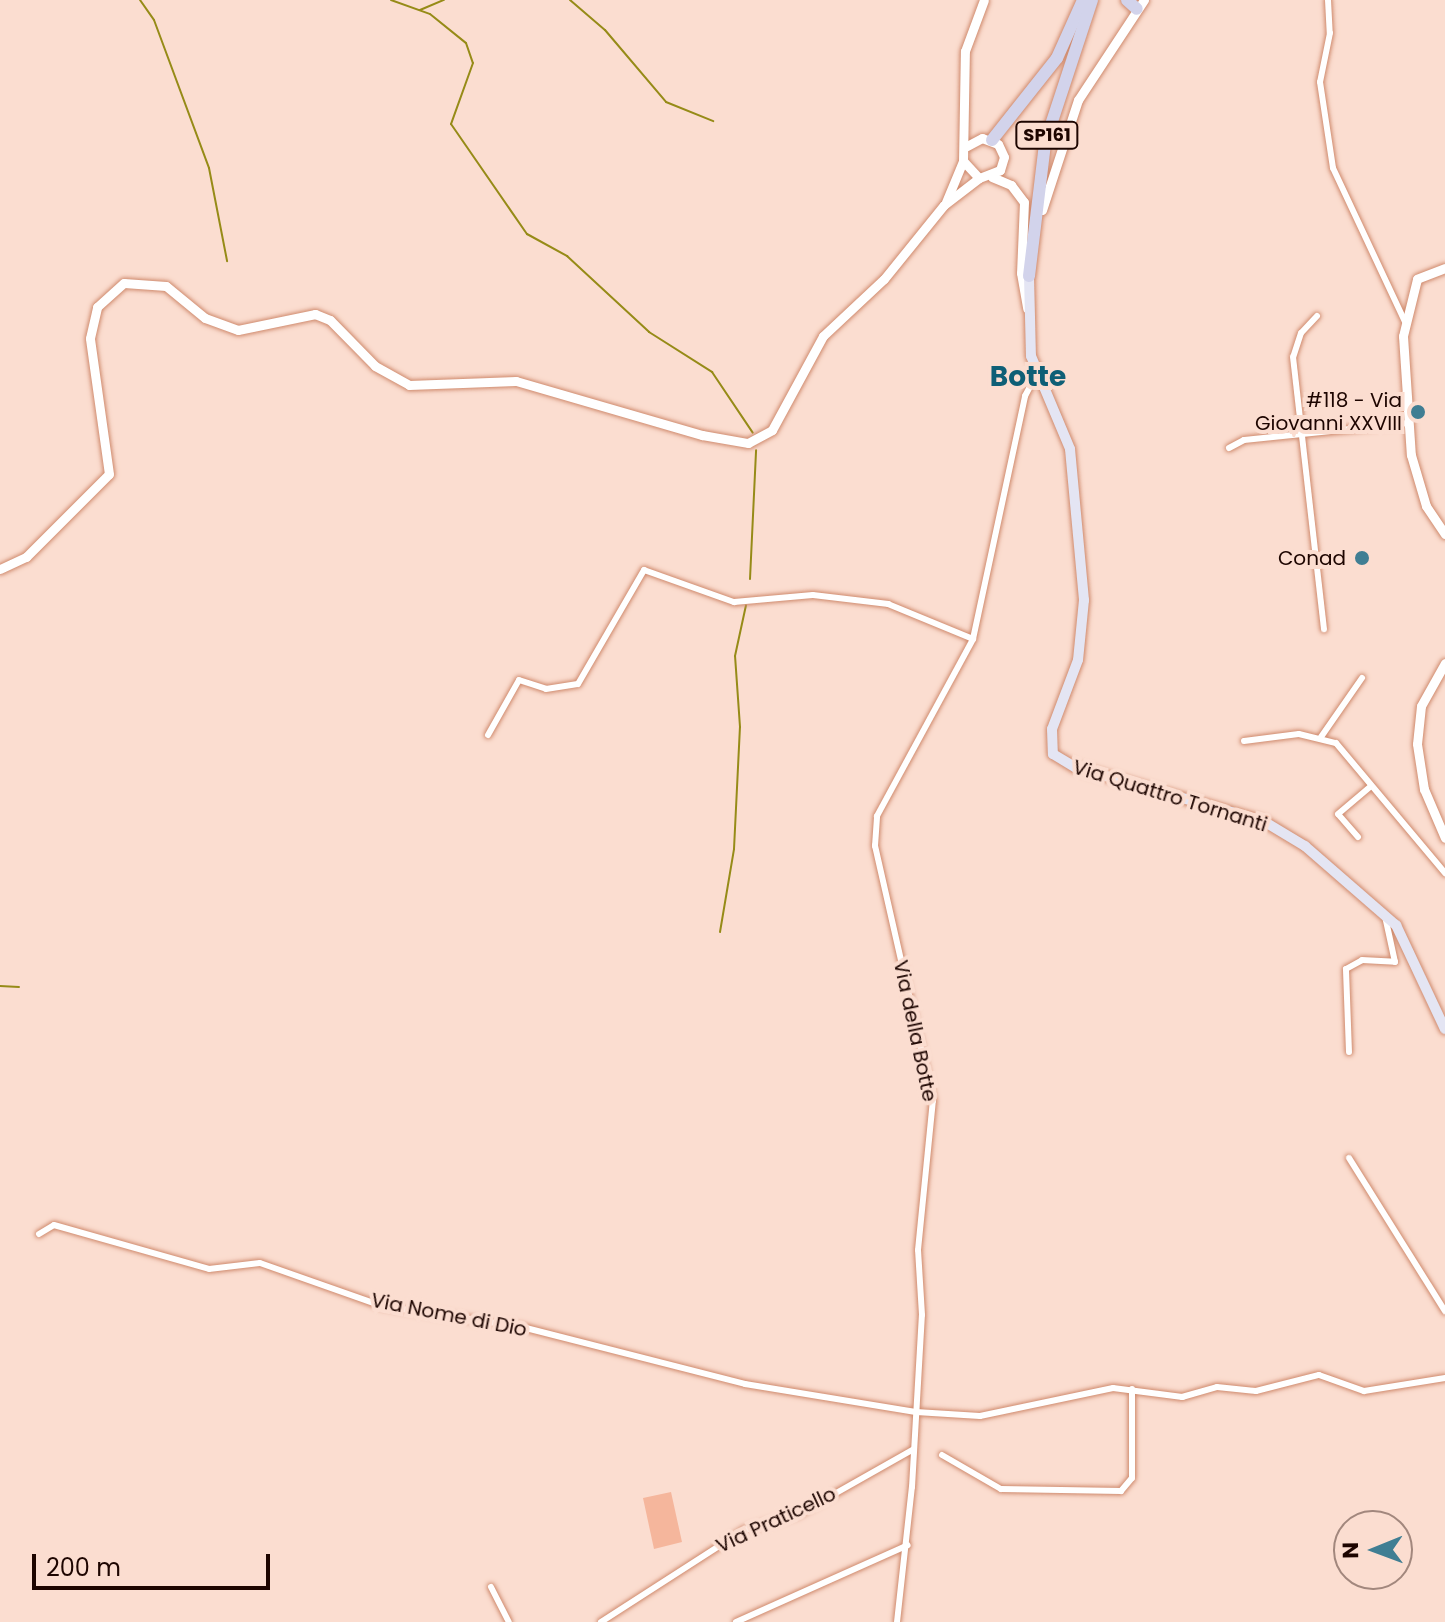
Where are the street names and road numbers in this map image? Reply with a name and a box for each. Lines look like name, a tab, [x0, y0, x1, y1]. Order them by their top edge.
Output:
road number: SP161	[1015, 121, 1079, 149]
street label: Via Quattro Tornanti	[1070, 755, 1270, 837]
street label: Via della Botte	[888, 958, 942, 1104]
street label: Via Nome di Dio	[369, 1288, 529, 1342]
street label: Via Praticello	[712, 1482, 840, 1558]

